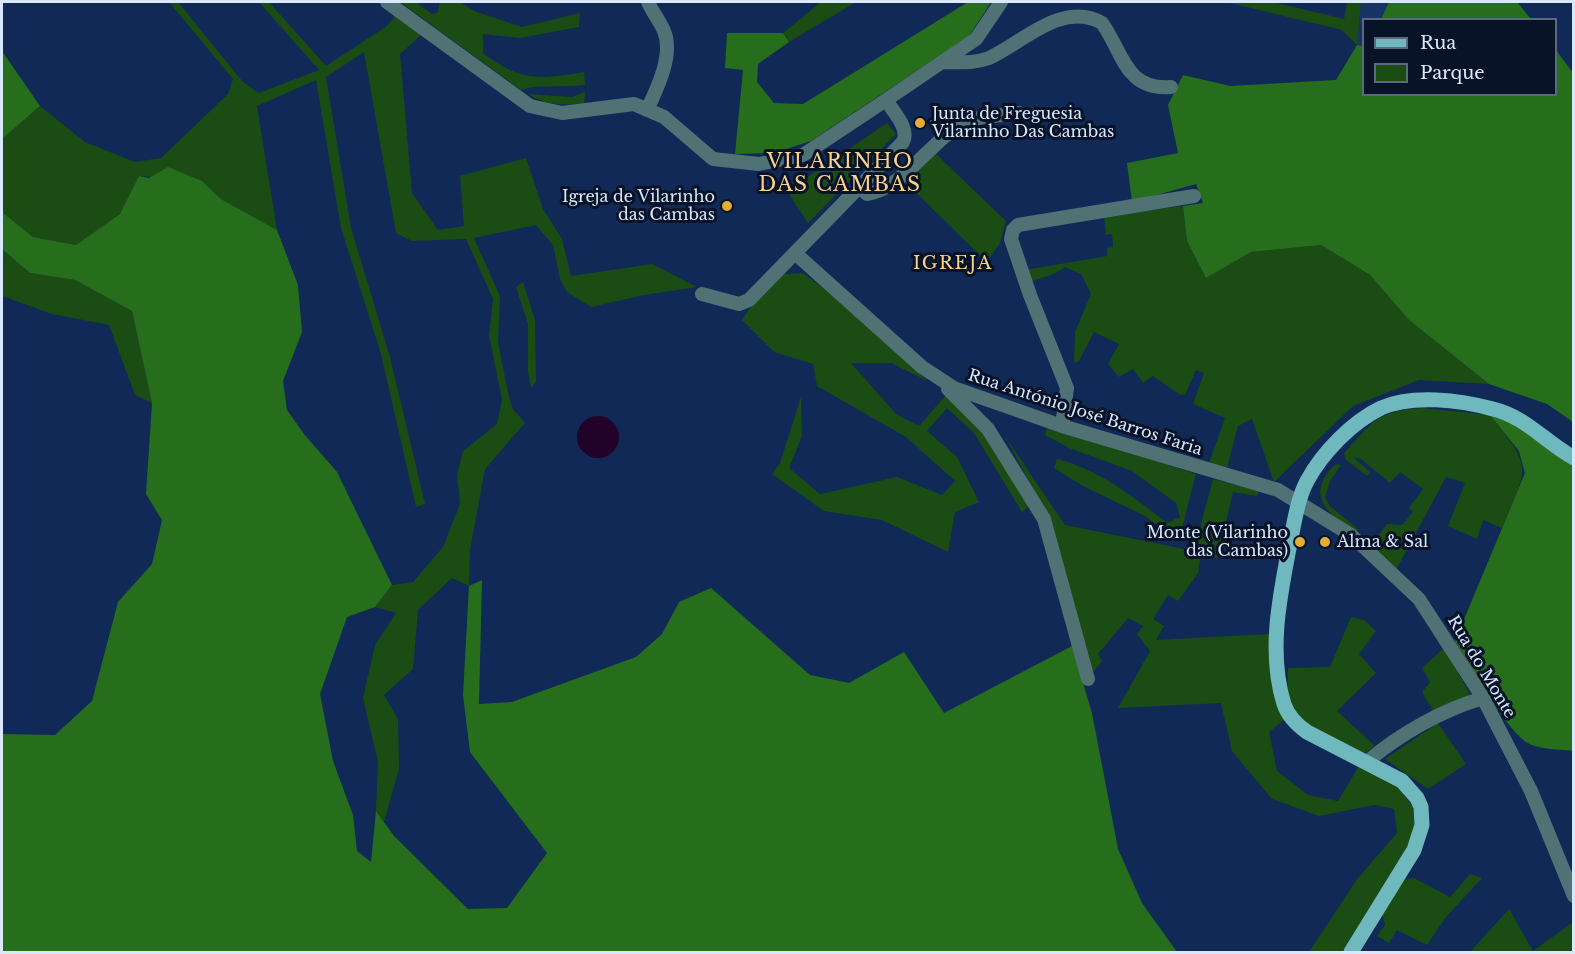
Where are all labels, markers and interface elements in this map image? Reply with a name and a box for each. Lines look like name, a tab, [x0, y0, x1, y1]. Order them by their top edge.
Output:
legend	[1362, 18, 1557, 96]
text: Rua	[1420, 32, 1456, 54]
text: Parque	[1420, 62, 1485, 84]
place label: Junta de Freguesia Vilarinho Das Cambas	[932, 104, 1114, 142]
marker: Junta de Freguesia Vilarinho Das Cambas	[913, 116, 927, 130]
district label: VILARINHO DAS CAMBAS	[759, 150, 921, 197]
place label: Igreja de Vilarinho das Cambas	[562, 187, 715, 225]
marker: Igreja de Vilarinho das Cambas	[720, 199, 734, 213]
district label: IGREJA	[913, 253, 993, 275]
street label: Rua António José Barros Faria	[965, 366, 1205, 460]
place label: Monte (Vilarinho das Cambas)	[1147, 523, 1288, 561]
place label: Alma & Sal	[1337, 532, 1428, 552]
marker: Monte (Vilarinho das Cambas)	[1293, 535, 1307, 549]
marker: Alma & Sal	[1318, 535, 1332, 549]
street label: Rua do Monte	[1443, 612, 1519, 722]

